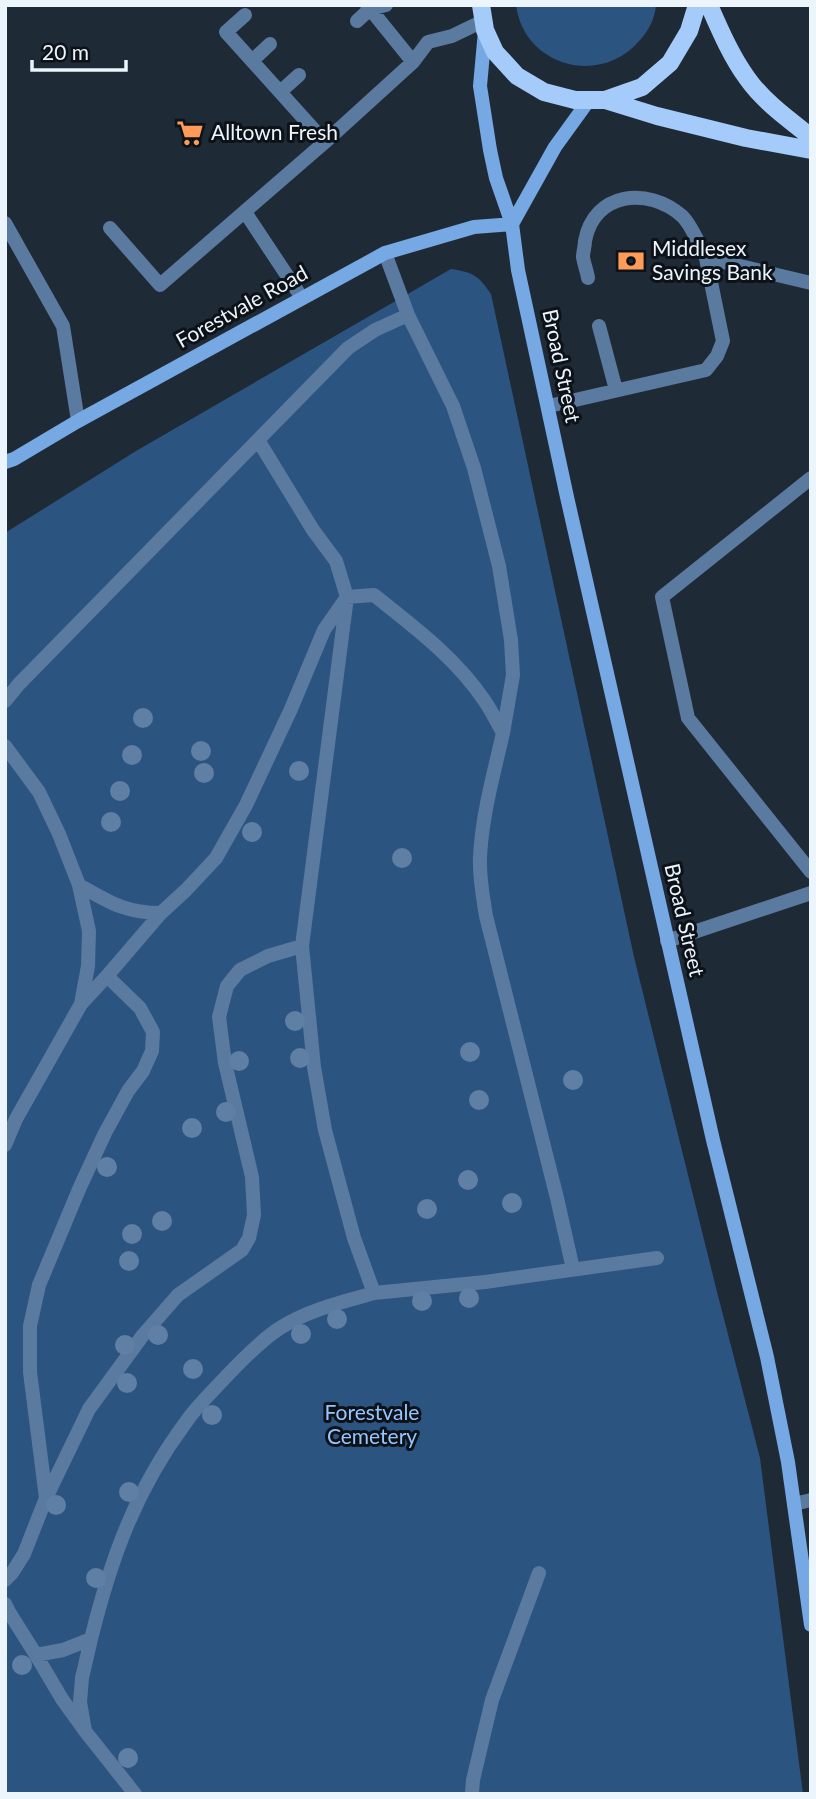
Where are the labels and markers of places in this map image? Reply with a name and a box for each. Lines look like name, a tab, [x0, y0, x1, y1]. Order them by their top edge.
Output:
supermarket icon: Alltown Fresh	[175, 118, 205, 148]
place label: Alltown Fresh	[211, 119, 338, 144]
place label: Middlesex Savings Bank	[652, 235, 773, 284]
bank icon: Middlesex Savings Bank	[616, 246, 646, 276]

